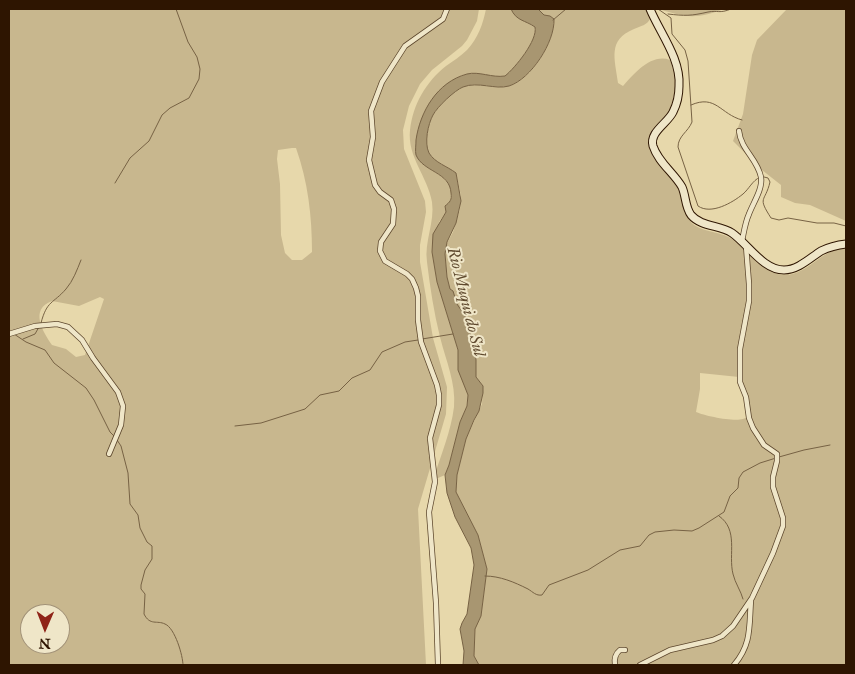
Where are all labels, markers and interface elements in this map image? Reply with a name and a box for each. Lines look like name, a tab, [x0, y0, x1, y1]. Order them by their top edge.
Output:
water label: Rio Muqui do Sul	[442, 245, 488, 359]
north arrow	[20, 604, 70, 654]
text: N	[39, 635, 51, 652]

